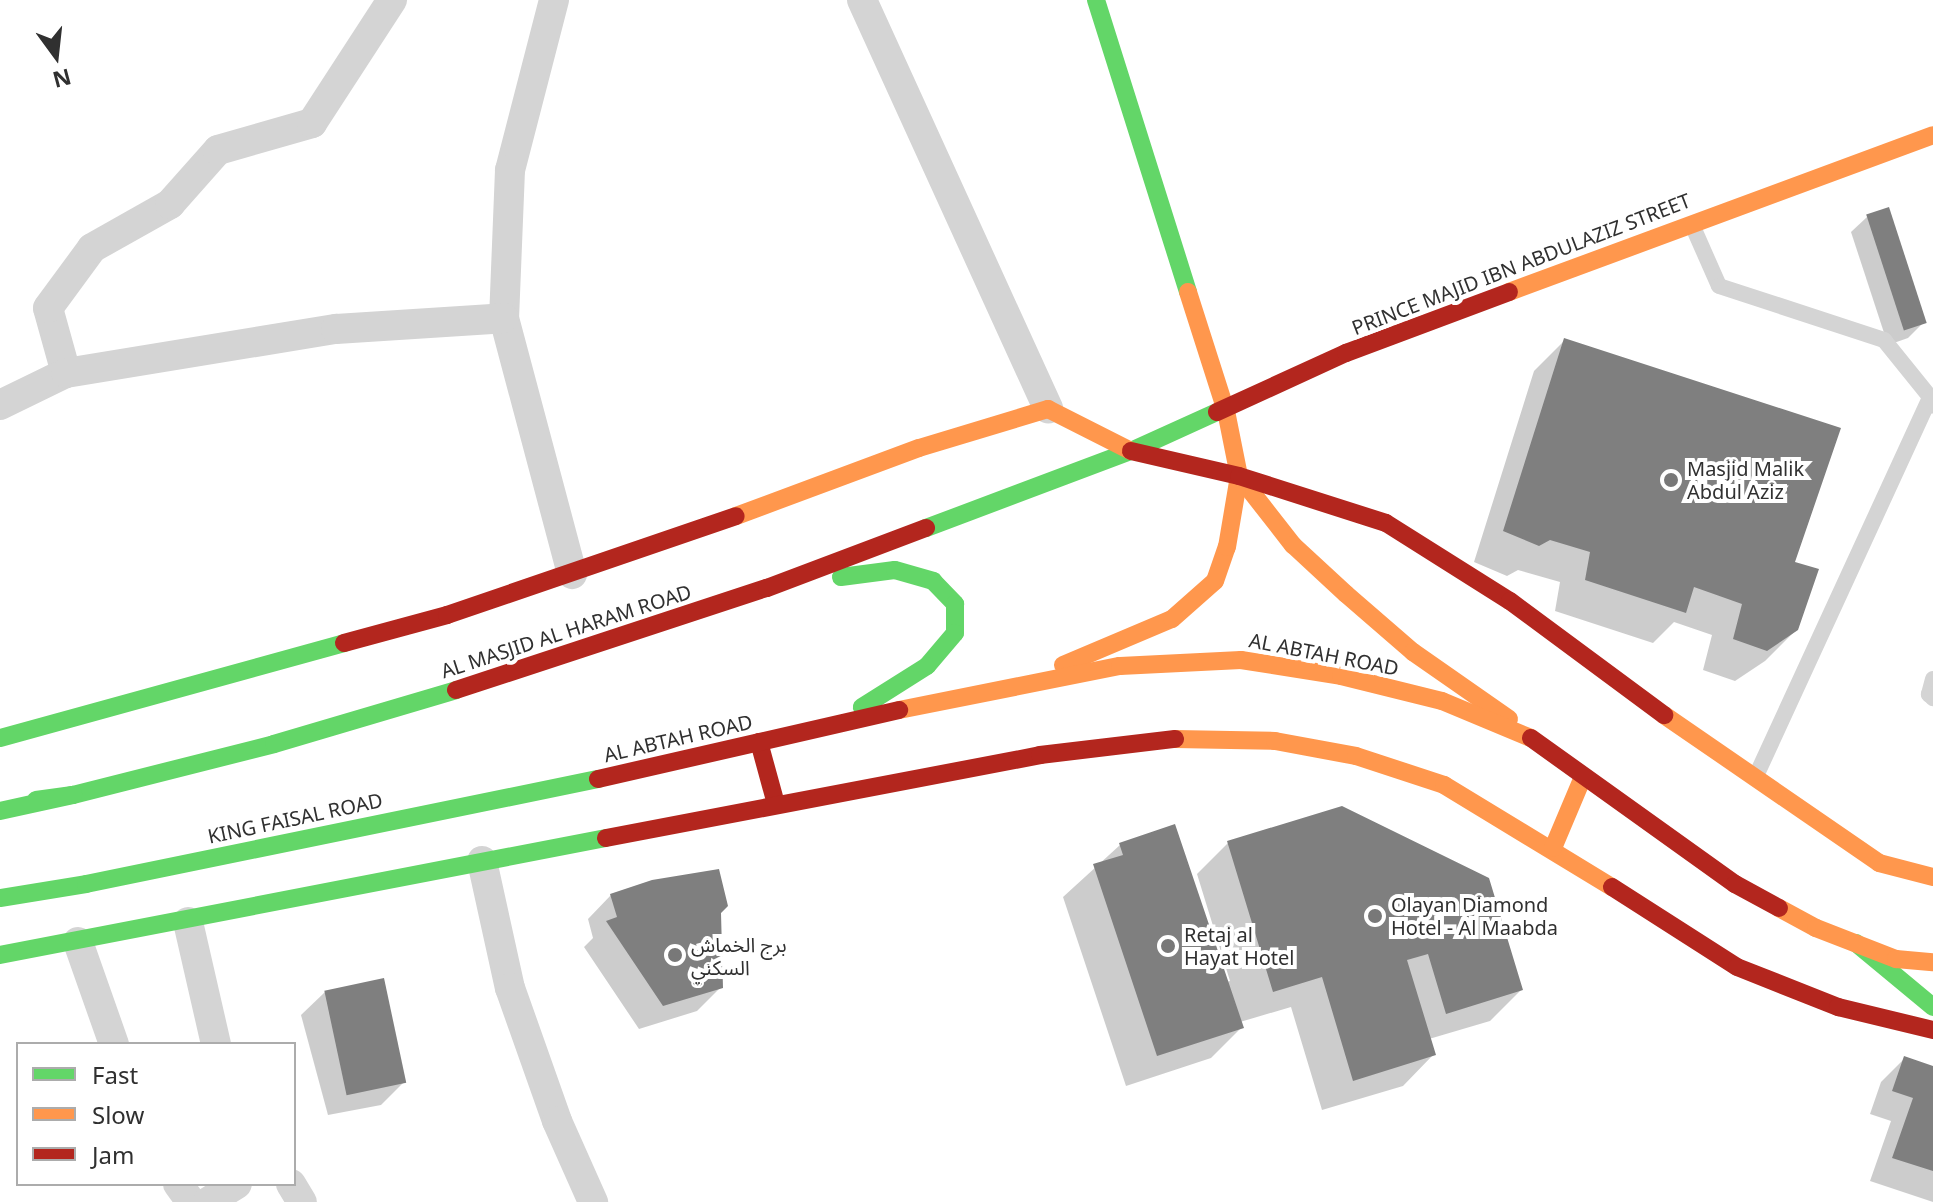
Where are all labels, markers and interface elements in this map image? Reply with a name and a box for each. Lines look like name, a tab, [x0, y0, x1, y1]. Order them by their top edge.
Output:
north arrow	[16, 16, 96, 96]
text: N	[50, 62, 75, 96]
street label: PRINCE MAJID IBN ABDULAZIZ STREET	[1348, 188, 1694, 340]
place label: Masjid Malik Abdul Aziz	[1687, 456, 1804, 503]
marker: Masjid Malik Abdul Aziz	[1662, 471, 1680, 489]
street label: AL MASJID AL HARAM ROAD	[438, 579, 694, 683]
street label: AL ABTAH ROAD	[1247, 628, 1401, 680]
street label: AL ABTAH ROAD	[601, 709, 755, 767]
street label: KING FAISAL ROAD	[205, 788, 385, 848]
place label: Olayan Diamond Hotel - Al Maabda	[1391, 892, 1558, 939]
marker: Olayan Diamond Hotel - Al Maabda	[1366, 907, 1384, 925]
place label: Retaj al Hayat Hotel	[1184, 922, 1294, 969]
place label: برج الخماش السكني	[691, 932, 787, 979]
marker: Retaj al Hayat Hotel	[1159, 937, 1177, 955]
marker: برج الخماش السكني	[666, 946, 684, 964]
legend	[16, 1042, 296, 1186]
text: Fast	[92, 1058, 138, 1091]
text: Slow	[92, 1098, 144, 1131]
text: Jam	[92, 1138, 134, 1171]

